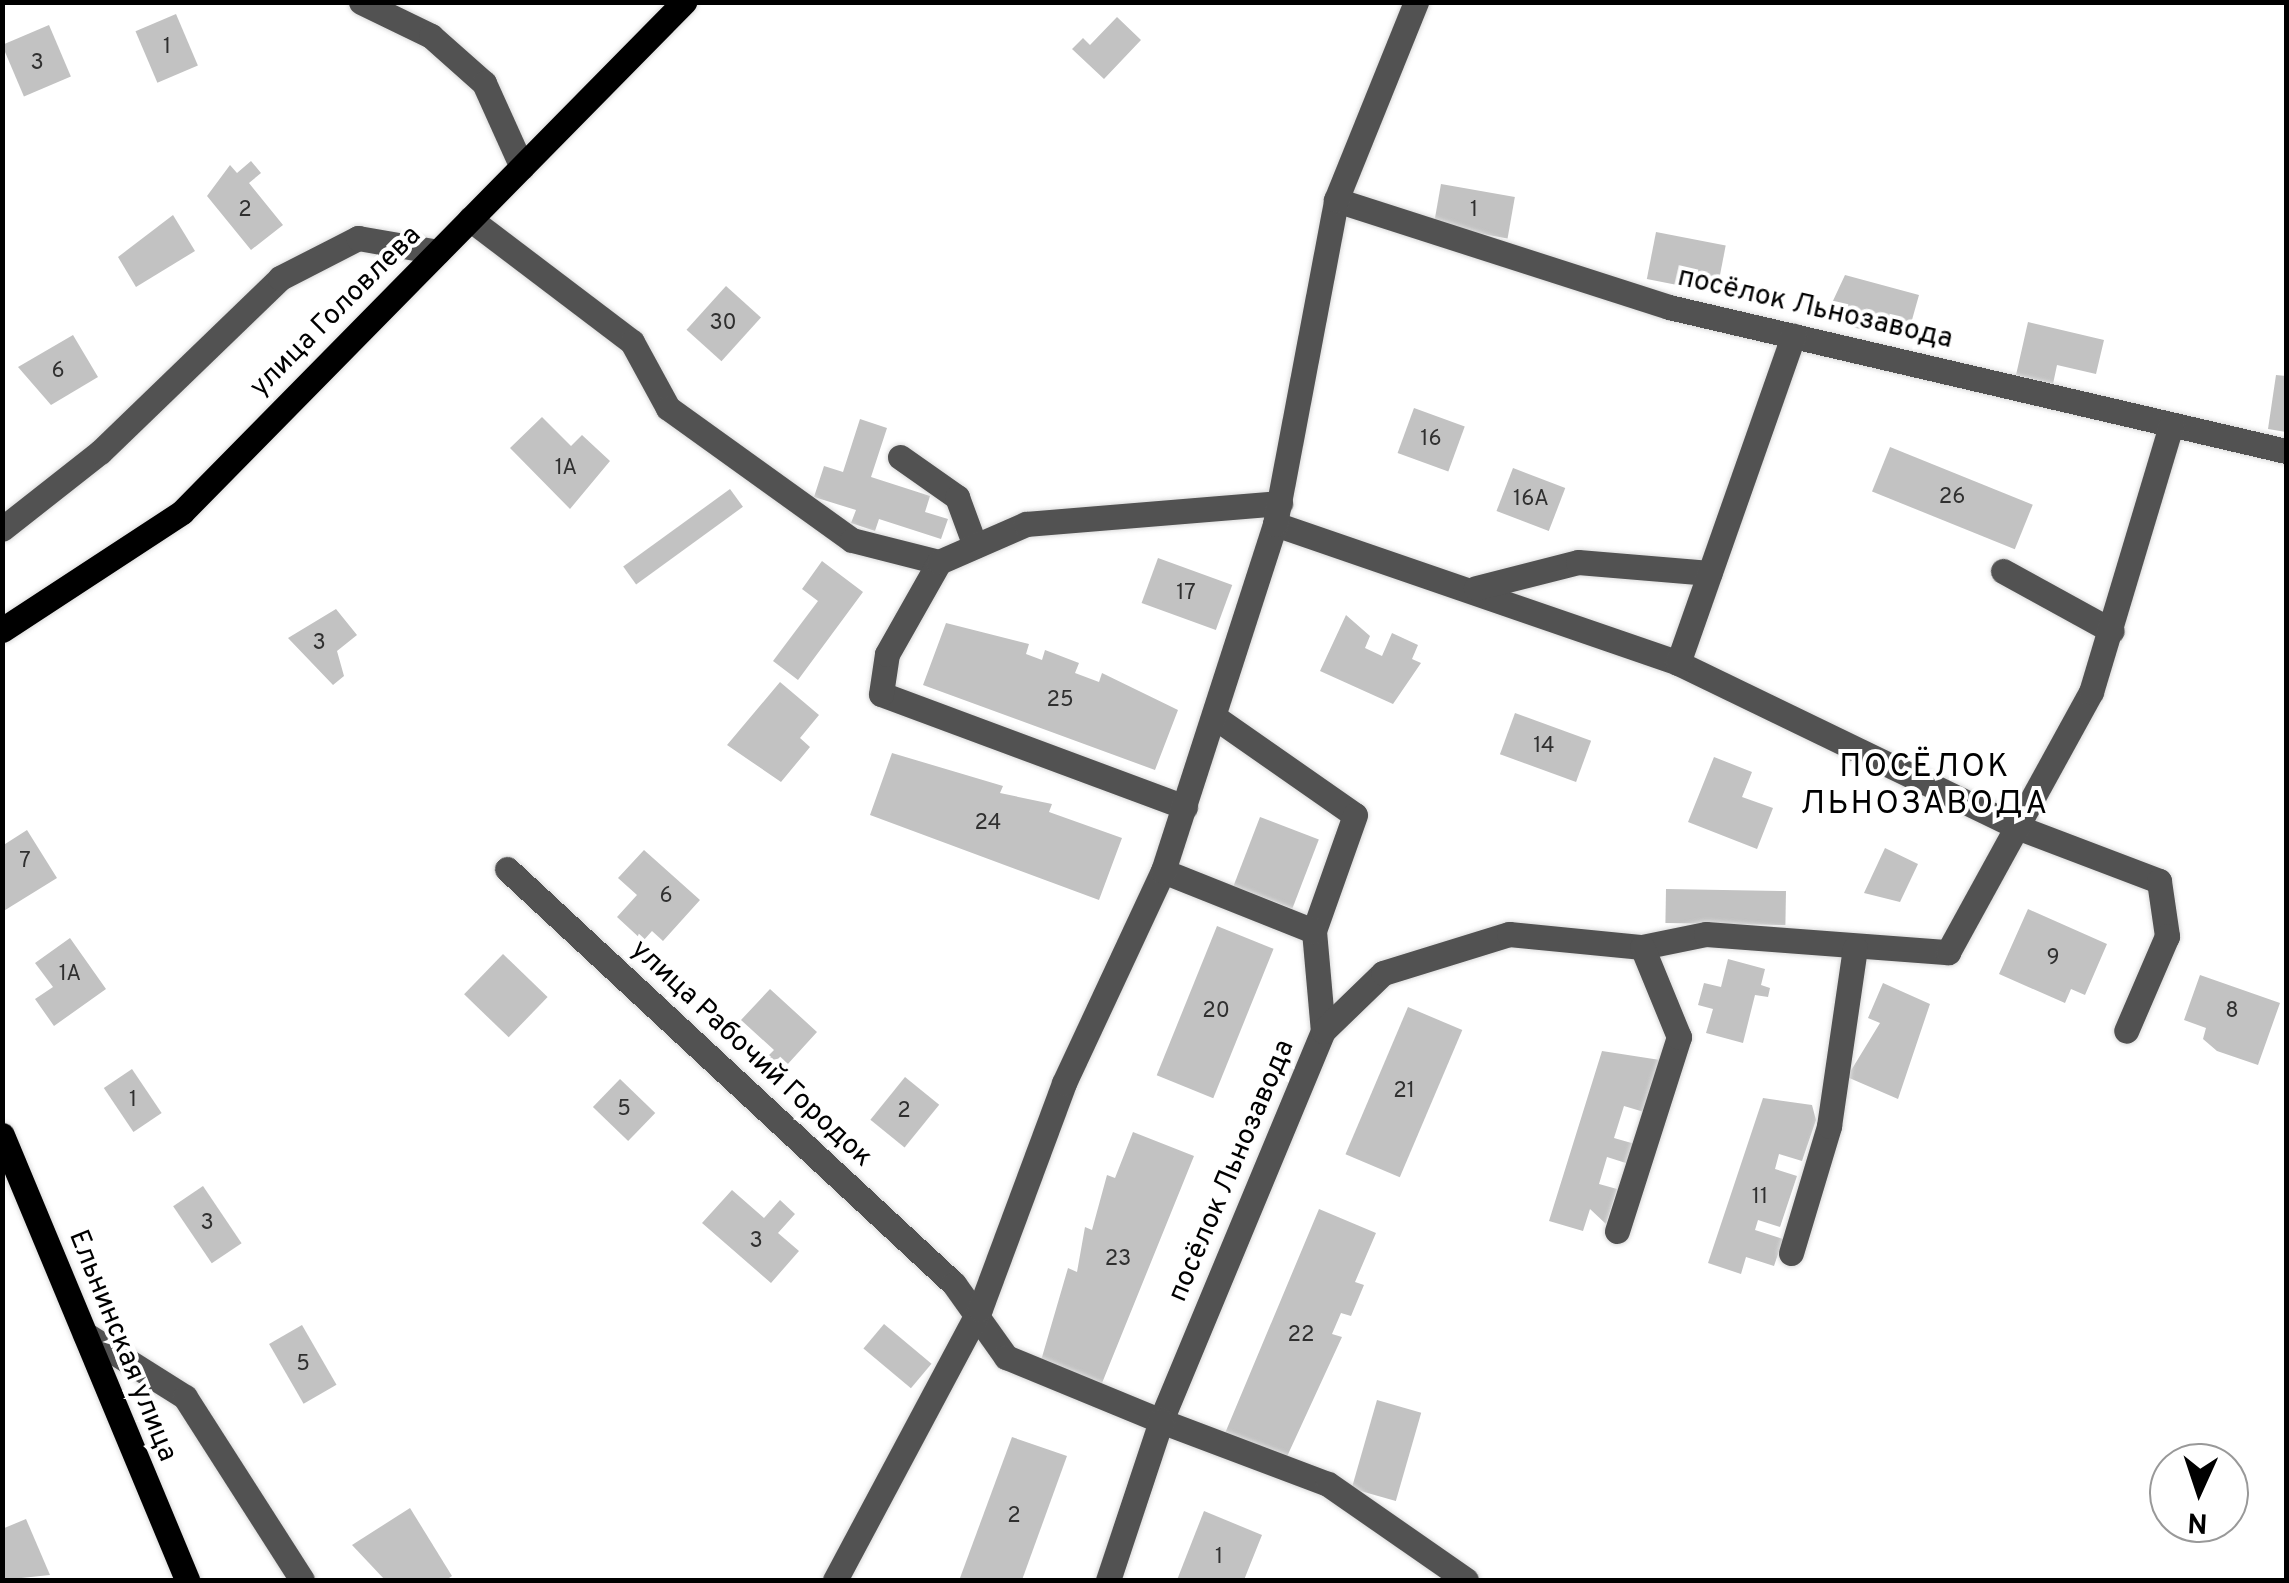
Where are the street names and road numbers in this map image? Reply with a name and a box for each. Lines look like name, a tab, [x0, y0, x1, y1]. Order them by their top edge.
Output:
street label: улица Головлева	[243, 219, 429, 405]
street label: посёлок Льнозавода	[1674, 261, 1956, 357]
street label: улица Рабочий Городок	[623, 933, 879, 1175]
street label: посёлок Льнозавода	[1162, 1035, 1302, 1307]
street label: Ельнинская улица	[60, 1225, 184, 1467]

